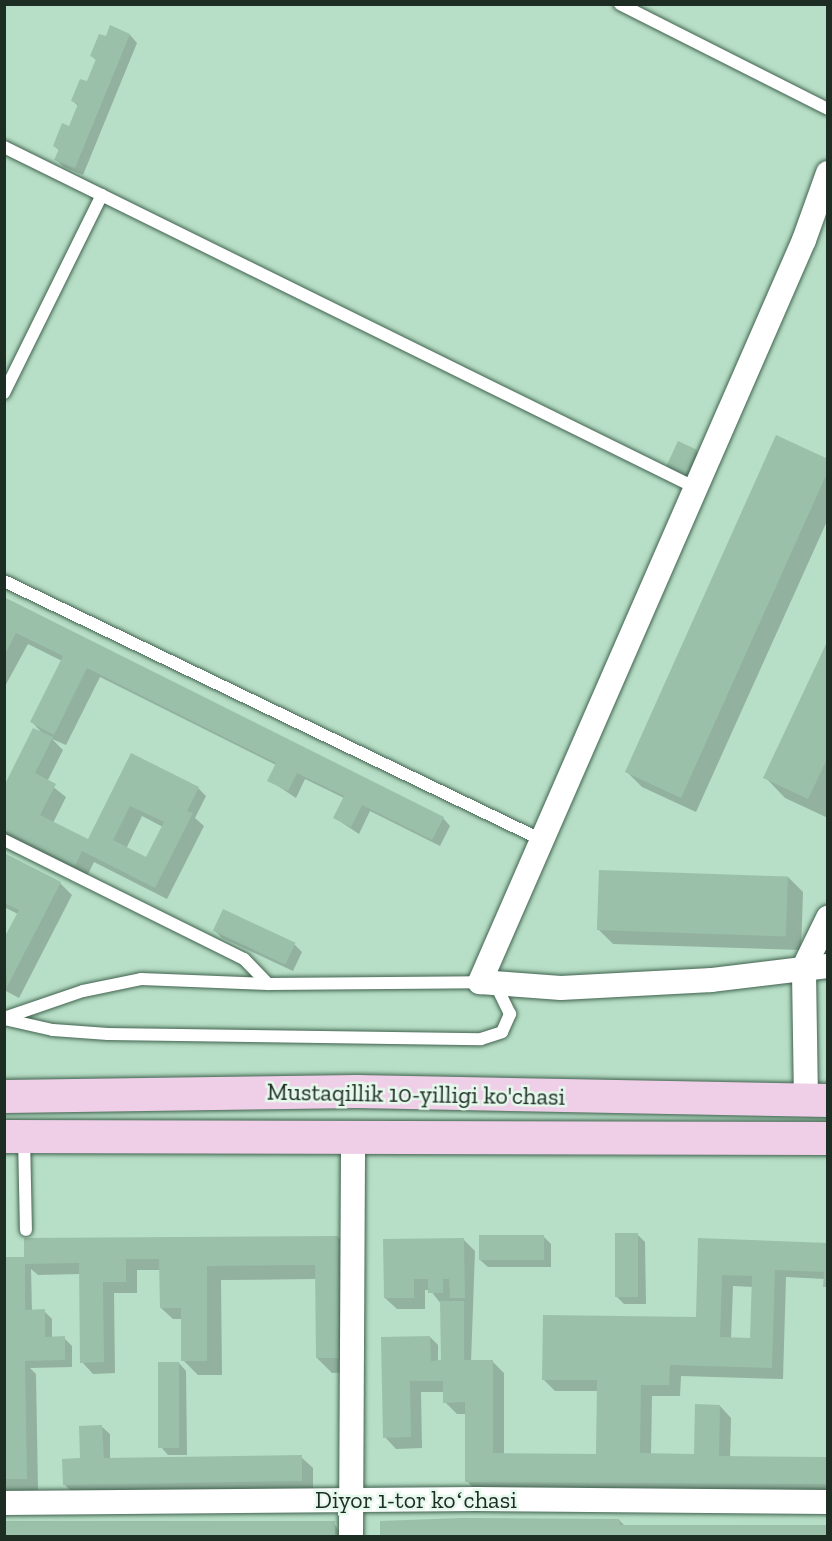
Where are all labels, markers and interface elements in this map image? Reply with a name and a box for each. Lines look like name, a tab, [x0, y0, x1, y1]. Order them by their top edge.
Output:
street label: Mustaqillik 10-yilligi ko'chasi	[267, 1077, 565, 1111]
street label: Diyor 1-tor koʻchasi	[315, 1486, 517, 1514]

